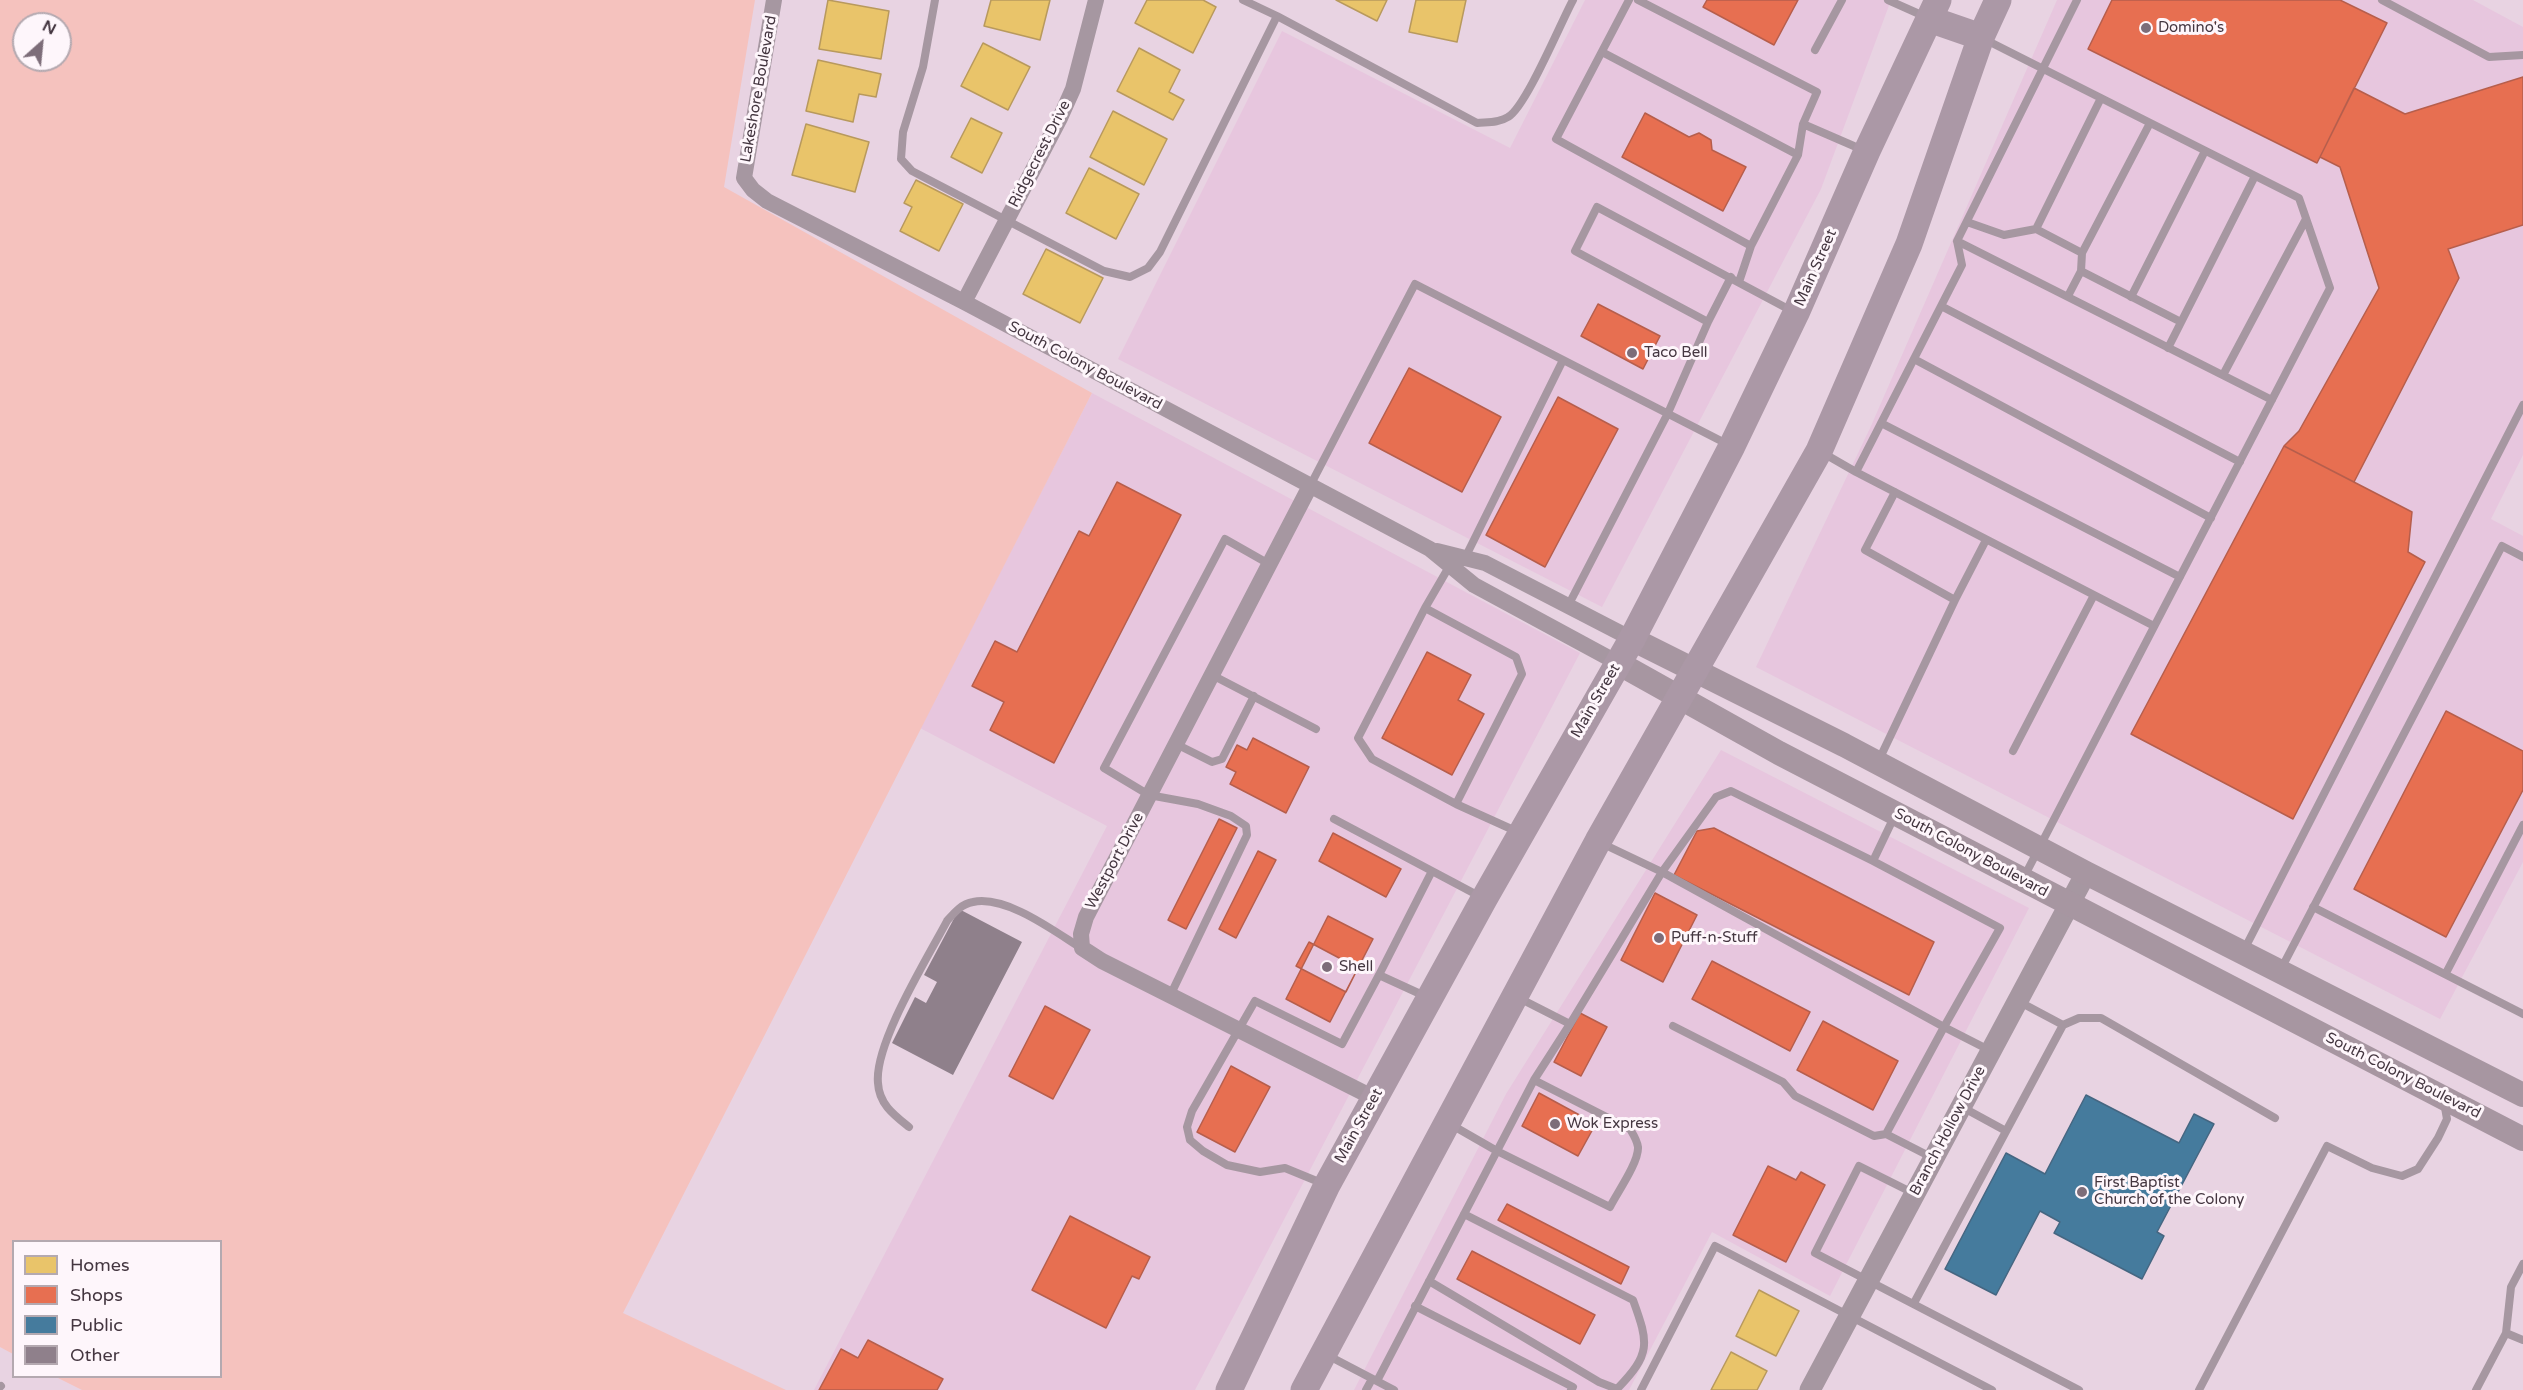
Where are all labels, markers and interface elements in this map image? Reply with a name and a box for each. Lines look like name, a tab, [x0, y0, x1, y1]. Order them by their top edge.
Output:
north arrow	[12, 12, 72, 72]
street label: Lakeshore Boulevard	[737, 14, 781, 164]
text: N	[39, 16, 60, 40]
place label: Domino's	[2158, 19, 2224, 37]
marker: Domino's	[2139, 21, 2153, 35]
street label: Ridgecrest Drive	[1005, 98, 1075, 210]
street label: Main Street	[1791, 227, 1841, 309]
street label: South Colony Boulevard	[1005, 318, 1165, 414]
place label: Taco Bell	[1644, 344, 1708, 362]
marker: Taco Bell	[1625, 346, 1639, 360]
street label: Main Street	[1568, 661, 1624, 741]
street label: South Colony Boulevard	[1891, 805, 2051, 901]
street label: Westport Drive	[1082, 810, 1148, 912]
place label: Puff-n-Stuff	[1671, 929, 1758, 947]
marker: Puff-n-Stuff	[1652, 931, 1666, 945]
place label: Shell	[1339, 958, 1373, 976]
marker: Shell	[1320, 960, 1334, 974]
street label: South Colony Boulevard	[2323, 1029, 2483, 1123]
street label: Branch Hollow Drive	[1906, 1063, 1990, 1199]
street label: Main Street	[1331, 1086, 1387, 1166]
place label: Wok Express	[1567, 1115, 1658, 1133]
marker: Wok Express	[1548, 1117, 1562, 1131]
place label: First Baptist Church of the Colony	[2094, 1174, 2244, 1209]
marker: First Baptist Church of the Colony	[2075, 1185, 2089, 1199]
legend	[12, 1240, 222, 1378]
text: Homes	[70, 1254, 130, 1276]
text: Shops	[70, 1284, 123, 1306]
text: Public	[70, 1314, 123, 1336]
text: Other	[70, 1344, 120, 1366]

